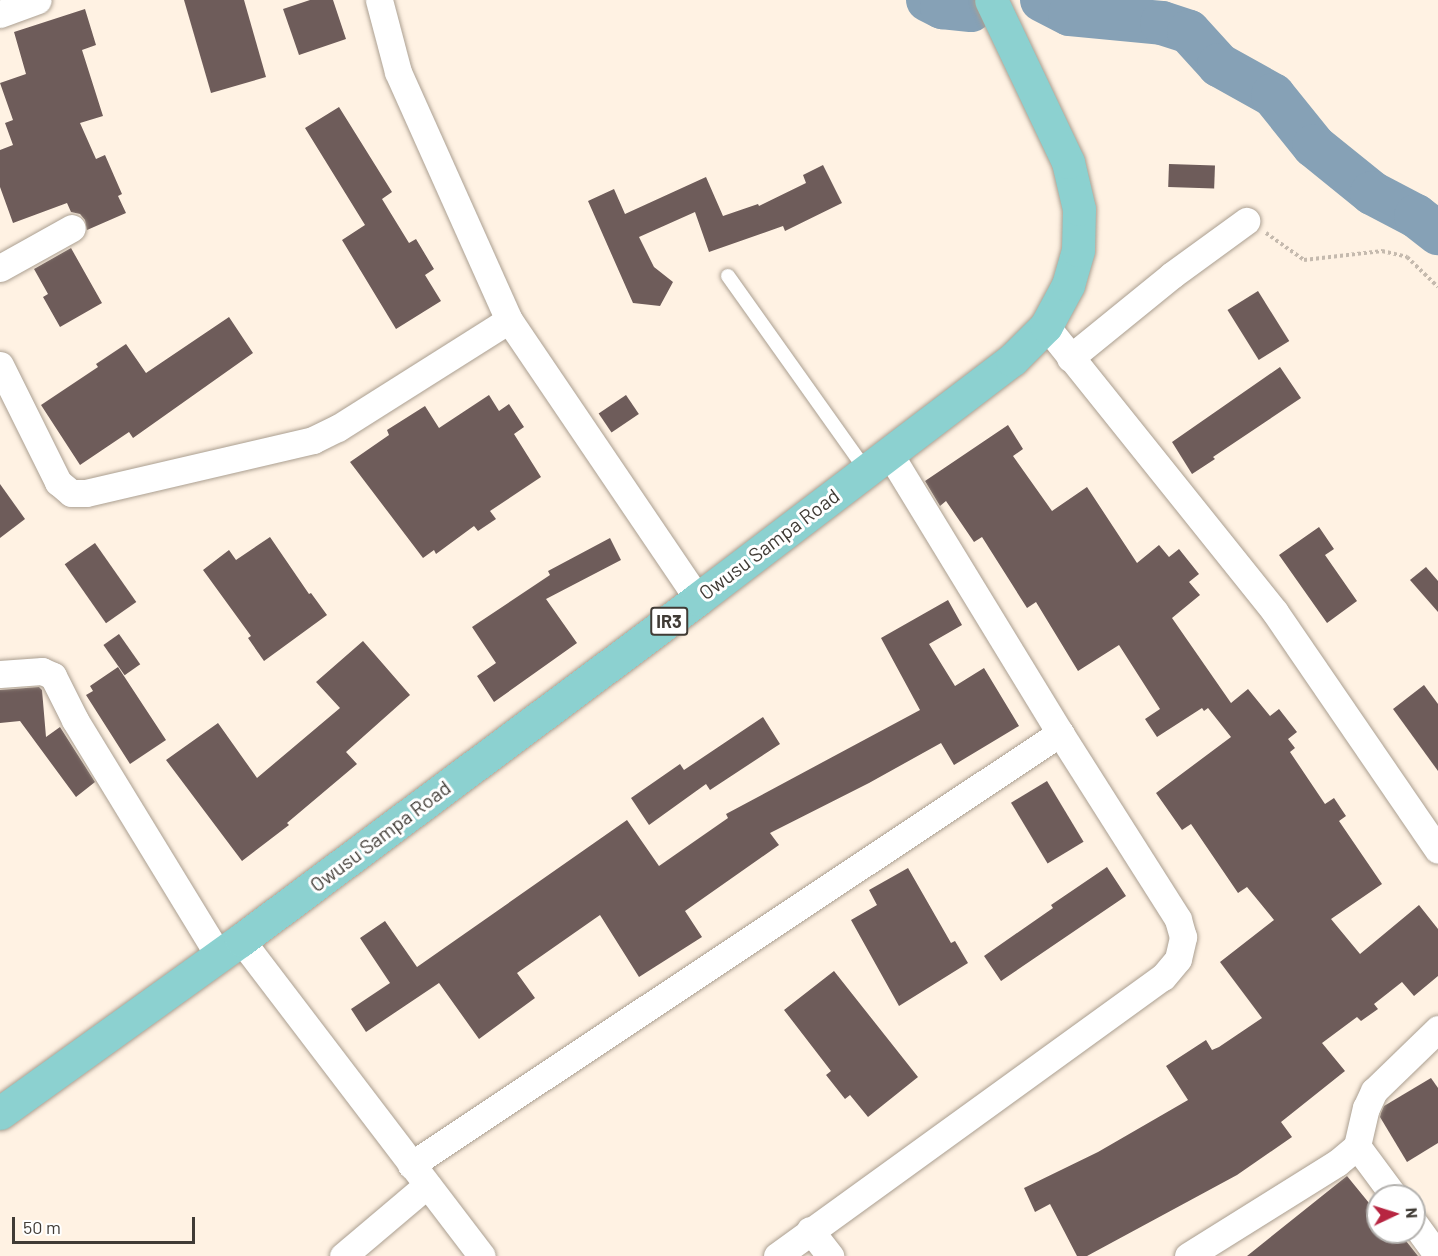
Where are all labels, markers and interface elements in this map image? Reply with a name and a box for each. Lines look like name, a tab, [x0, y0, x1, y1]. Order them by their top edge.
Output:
street label: Owusu Sampa Road	[694, 483, 844, 605]
road number: IR3	[650, 606, 688, 636]
street label: Owusu Sampa Road	[305, 775, 455, 897]
north arrow	[1366, 1184, 1426, 1244]
scale bar	[15, 1205, 198, 1243]
text: N	[1403, 1207, 1422, 1219]
text: 50 m	[23, 1216, 61, 1238]

